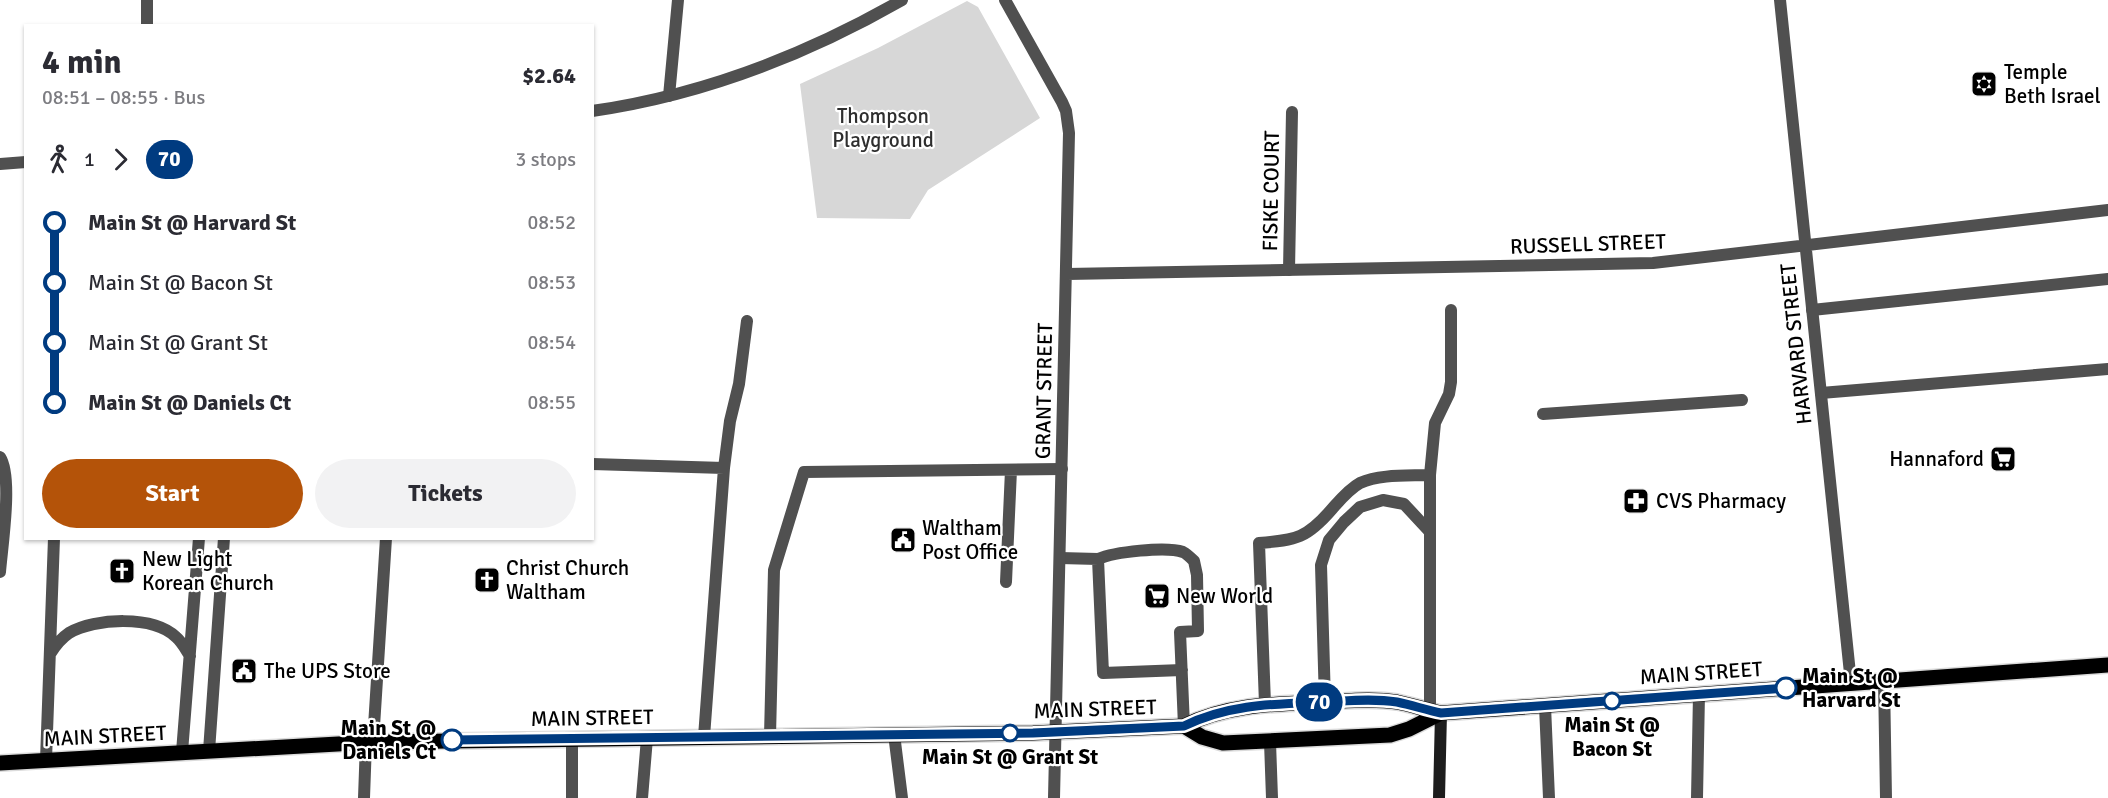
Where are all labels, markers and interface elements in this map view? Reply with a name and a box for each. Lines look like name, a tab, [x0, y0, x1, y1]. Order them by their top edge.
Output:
text: 4 min	[42, 42, 122, 83]
place label: Temple Beth Israel	[2004, 59, 2101, 109]
text: $2.64	[522, 62, 576, 89]
synagogue icon: Temple Beth Israel	[1969, 69, 1999, 99]
text: 08:51 – 08:55 · Bus	[42, 85, 205, 110]
park label: Thompson Playground	[832, 103, 934, 153]
street label: FISKE COURT	[1257, 130, 1285, 252]
icon: walk	[42, 143, 75, 176]
icon: forward	[104, 143, 137, 176]
text: 70	[158, 146, 181, 172]
text: 1	[84, 147, 95, 172]
text: 3 stops	[515, 147, 576, 172]
text: Main St @ Harvard St	[88, 209, 296, 236]
text: 08:52	[527, 210, 576, 235]
street label: RUSSELL STREET	[1510, 228, 1667, 260]
street label: HARVARD STREET	[1775, 261, 1817, 426]
text: Main St @ Bacon St	[88, 269, 273, 296]
text: 08:53	[527, 270, 576, 295]
street label: GRANT STREET	[1030, 322, 1058, 459]
text: Main St @ Grant St	[88, 329, 268, 356]
text: 08:54	[527, 330, 576, 355]
text: Main St @ Daniels Ct	[88, 389, 291, 416]
text: 08:55	[527, 390, 576, 415]
supermarket icon: Hannaford	[1988, 444, 2018, 474]
place label: Hannaford	[1889, 446, 1984, 472]
button: Start	[42, 459, 303, 528]
button: Tickets	[315, 459, 576, 528]
pharmacy icon: CVS Pharmacy	[1621, 486, 1651, 516]
place label: CVS Pharmacy	[1656, 488, 1786, 514]
place label: Waltham Post Office	[922, 515, 1018, 565]
public building icon: Waltham Post Office	[888, 525, 918, 555]
place label: New Light Korean Church	[142, 546, 274, 596]
place label: Christ Church Waltham	[506, 555, 629, 605]
church icon: New Light Korean Church	[107, 556, 137, 586]
church icon: Christ Church Waltham	[472, 565, 502, 595]
supermarket icon: New World	[1142, 581, 1172, 611]
place label: New World	[1176, 583, 1273, 609]
public building icon: The UPS Store	[229, 656, 259, 686]
street label: MAIN STREET	[1639, 656, 1764, 690]
place label: The UPS Store	[264, 658, 391, 684]
place label: Main St @ Harvard St	[1802, 663, 1901, 713]
marker: Main St @ Harvard St	[1775, 677, 1797, 699]
line badge: 70	[1292, 682, 1346, 722]
text: 70	[1308, 689, 1330, 715]
marker: Main St @ Bacon St	[1603, 692, 1621, 710]
street label: MAIN STREET	[1033, 694, 1158, 724]
street label: MAIN STREET	[530, 704, 654, 732]
place label: Main St @ Bacon St	[1564, 712, 1660, 762]
place label: Main St @ Daniels Ct	[341, 715, 436, 765]
street label: MAIN STREET	[43, 720, 168, 752]
marker: Main St @ Grant St	[1001, 724, 1019, 742]
marker: Main St @ Daniels Ct	[441, 729, 463, 751]
place label: Main St @ Grant St	[922, 744, 1098, 770]

